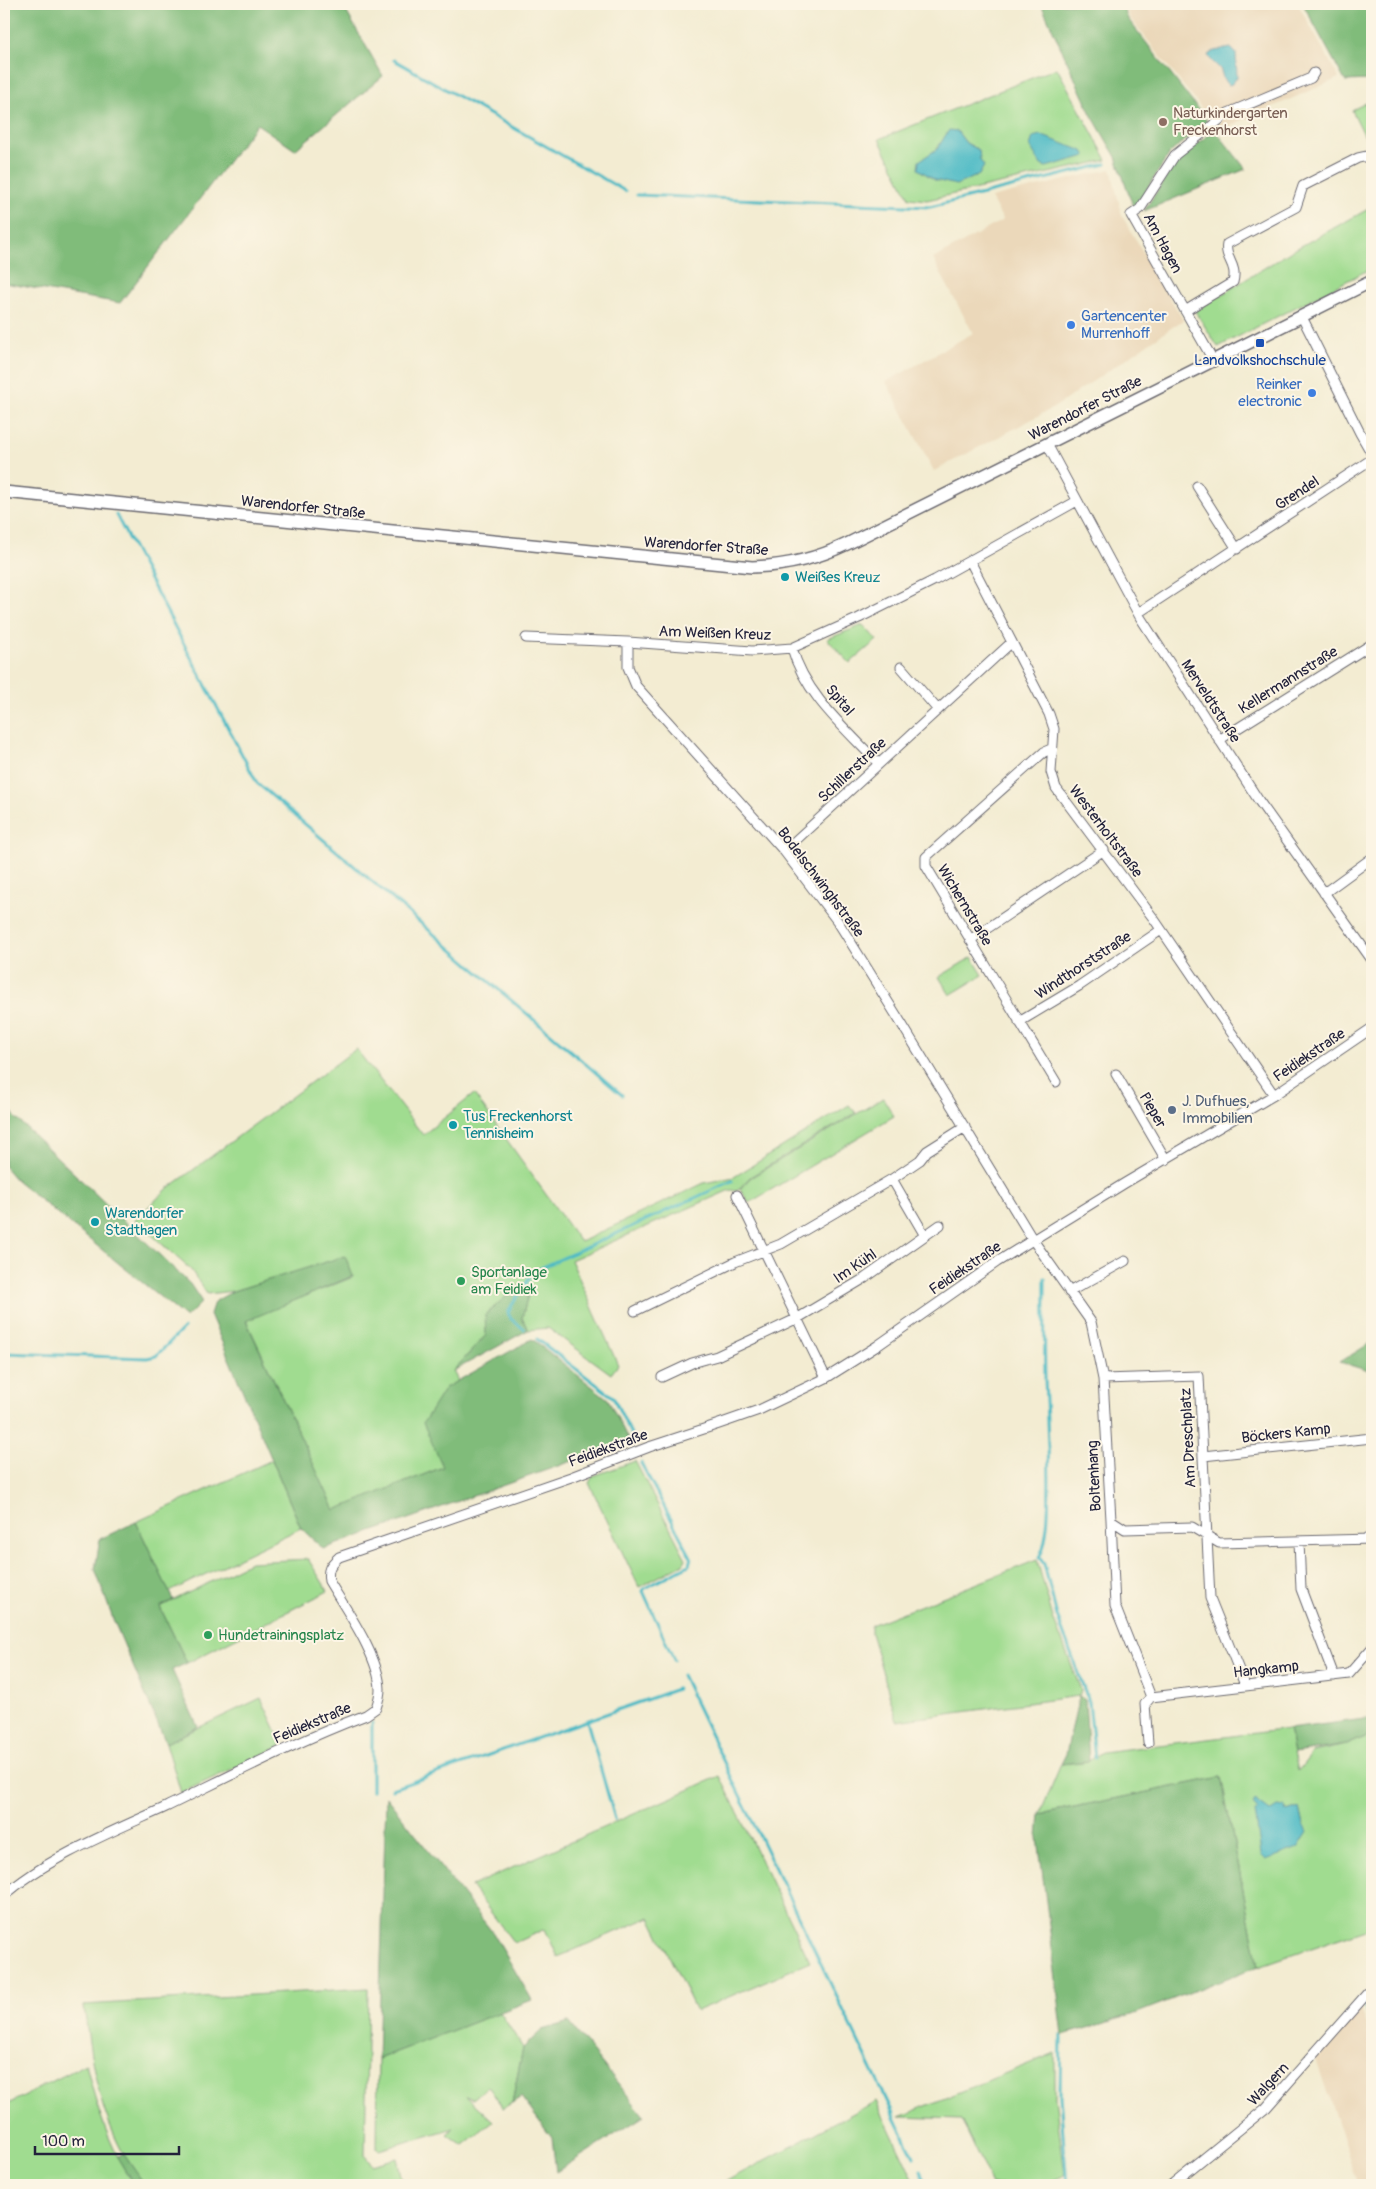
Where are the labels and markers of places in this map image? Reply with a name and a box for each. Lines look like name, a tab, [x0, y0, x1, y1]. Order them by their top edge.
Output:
place label: Naturkindergarten Freckenhorst	[1173, 104, 1288, 140]
marker: Naturkindergarten Freckenhorst	[1157, 116, 1169, 128]
place label: Gartencenter Murrenhoff	[1081, 307, 1167, 343]
marker: Gartencenter Murrenhoff	[1065, 319, 1077, 331]
marker: Landvolkshochschule	[1254, 337, 1266, 349]
place label: Landvolkshochschule	[1194, 351, 1326, 370]
place label: Reinker electronic	[1238, 375, 1303, 411]
marker: Reinker electronic	[1306, 387, 1318, 399]
place label: Weißes Kreuz	[795, 568, 880, 587]
marker: Weißes Kreuz	[779, 571, 791, 583]
place label: J. Dufhues, Immobilien	[1182, 1092, 1253, 1128]
marker: J. Dufhues, Immobilien	[1166, 1104, 1178, 1116]
place label: Tus Freckenhorst Tennisheim	[463, 1107, 573, 1143]
marker: Tus Freckenhorst Tennisheim	[447, 1119, 459, 1131]
place label: Warendorfer Stadthagen	[105, 1204, 184, 1240]
marker: Warendorfer Stadthagen	[89, 1216, 101, 1228]
place label: Sportanlage am Feidiek	[471, 1263, 547, 1299]
marker: Sportanlage am Feidiek	[455, 1275, 467, 1287]
place label: Hundetrainingsplatz	[218, 1626, 344, 1645]
marker: Hundetrainingsplatz	[202, 1629, 214, 1641]

